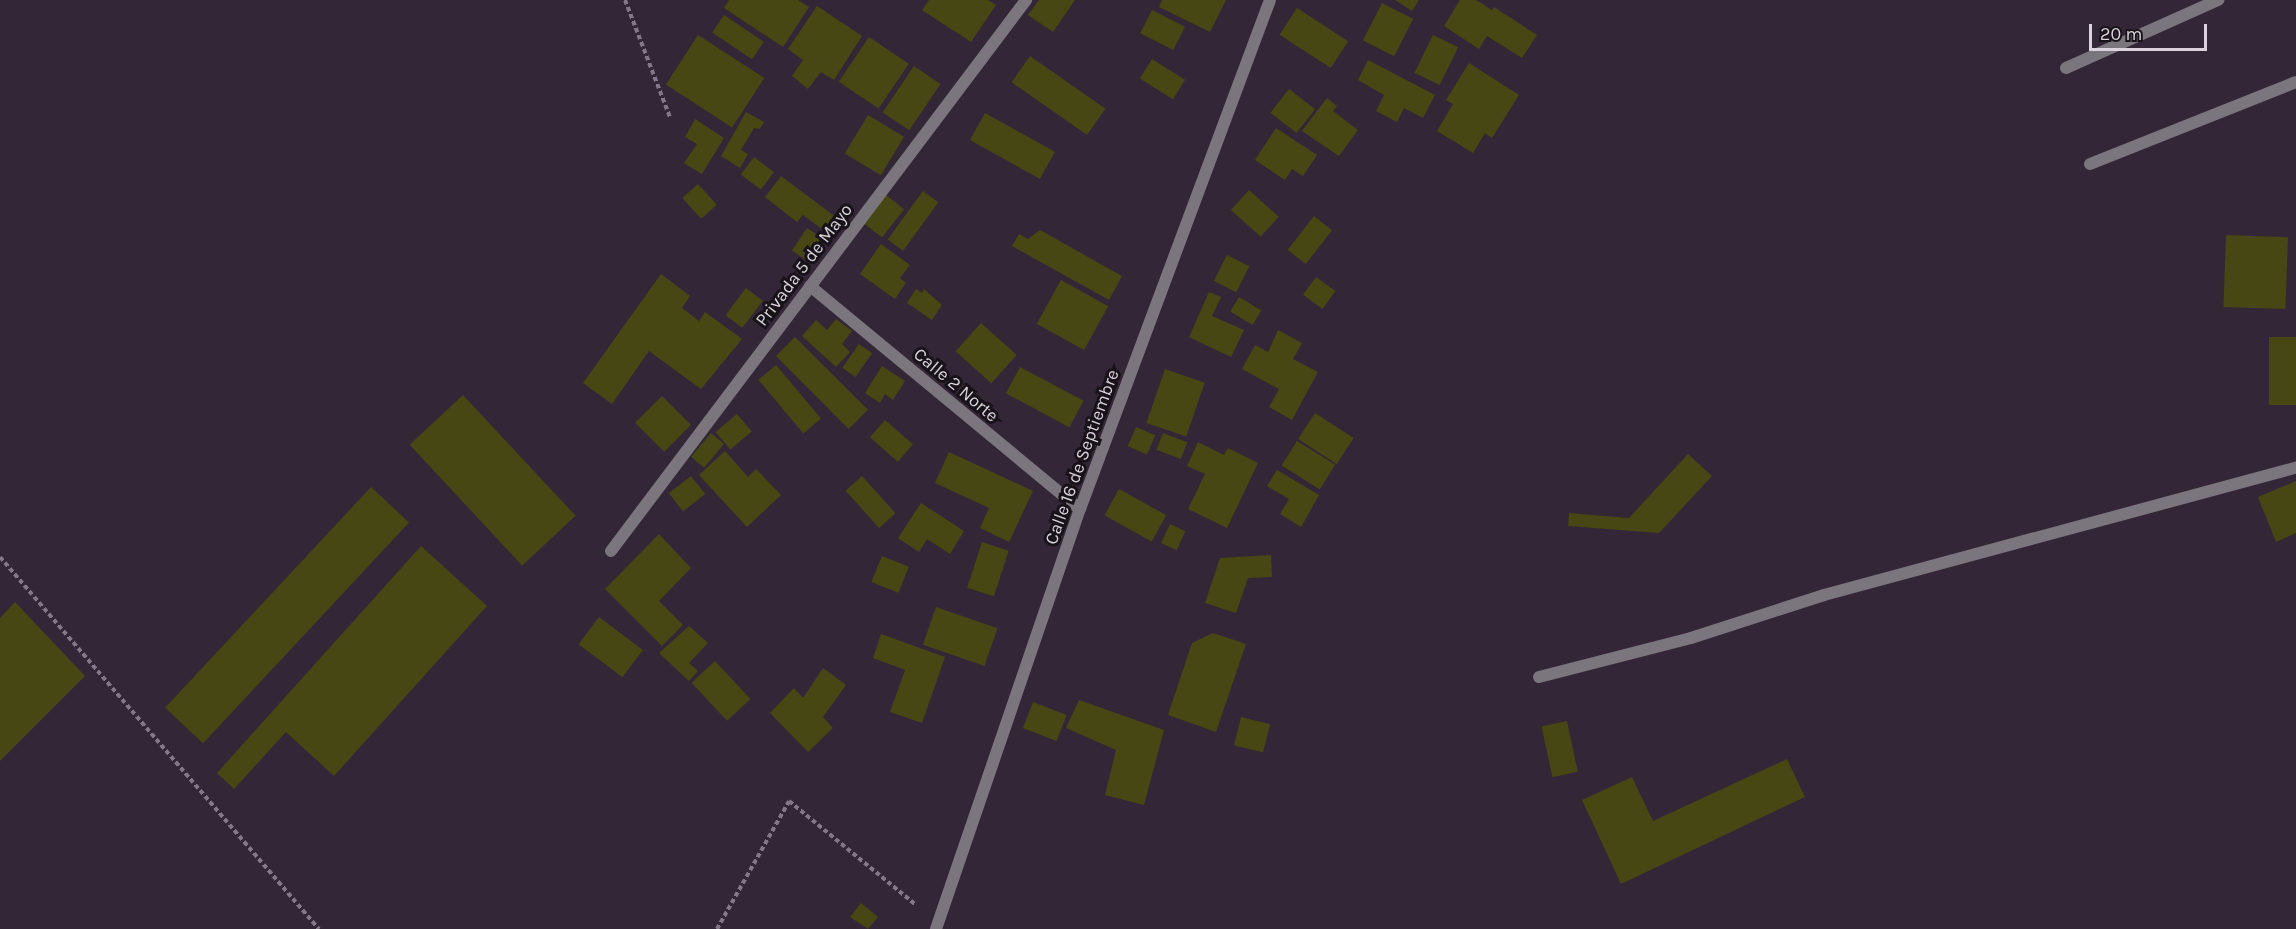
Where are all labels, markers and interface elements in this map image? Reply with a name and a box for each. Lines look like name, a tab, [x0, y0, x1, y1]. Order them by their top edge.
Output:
scale bar	[2092, 12, 2210, 50]
text: 20 m	[2100, 23, 2142, 45]
street label: Privada 5 de Mayo	[751, 200, 857, 330]
street label: Calle 2 Norte	[909, 343, 1003, 427]
street label: Calle 16 de Septiembre	[1040, 367, 1124, 547]

